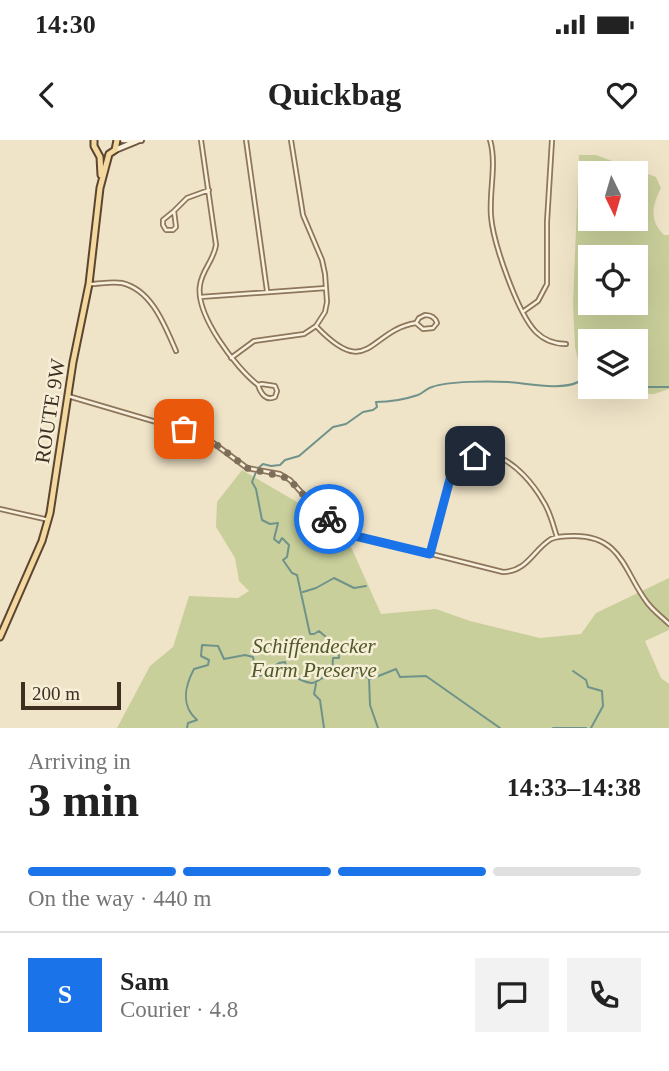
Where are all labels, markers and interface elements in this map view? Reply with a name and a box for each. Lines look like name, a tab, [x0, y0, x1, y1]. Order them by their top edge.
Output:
text: 14:30	[35, 10, 96, 39]
icon: back	[28, 76, 66, 114]
text: Quickbag	[268, 76, 401, 112]
icon: heart	[603, 76, 641, 114]
north arrow	[578, 161, 648, 231]
map controls	[578, 161, 648, 399]
button: locate	[578, 245, 648, 315]
button: layers	[578, 329, 648, 399]
street label: ROUTE 9W	[30, 357, 70, 465]
pin	[154, 399, 214, 459]
icon: bag	[165, 410, 203, 448]
pin	[445, 426, 505, 486]
icon: home	[456, 437, 494, 475]
courier	[294, 484, 364, 554]
icon: bike	[310, 500, 348, 538]
park label: Schiffendecker Farm Preserve	[250, 634, 377, 682]
scale bar	[21, 679, 121, 711]
text: 200 m	[32, 683, 80, 704]
text: Arriving in	[28, 749, 131, 774]
text: 14:33–14:38	[507, 773, 641, 802]
text: 3 min	[28, 775, 139, 826]
text: On the way · 440 m	[28, 886, 211, 911]
button: chat	[475, 958, 549, 1032]
button: phone	[567, 958, 641, 1032]
text: Sam	[120, 967, 169, 996]
text: S	[58, 980, 72, 1009]
text: Courier · 4.8	[120, 997, 238, 1022]

